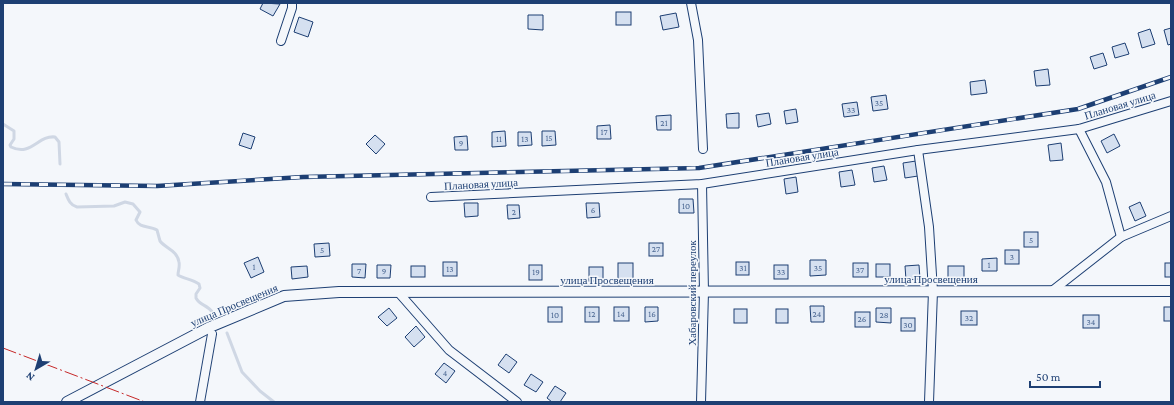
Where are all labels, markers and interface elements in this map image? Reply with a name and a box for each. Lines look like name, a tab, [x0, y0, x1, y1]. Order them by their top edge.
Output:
street label: Плановая улица	[1083, 88, 1157, 122]
house number: 35	[875, 98, 883, 108]
house number: 33	[847, 105, 855, 115]
house number: 21	[660, 118, 668, 128]
house number: 17	[600, 127, 608, 137]
house number: 15	[545, 133, 553, 143]
house number: 11	[496, 134, 502, 144]
house number: 13	[521, 134, 529, 144]
house number: 9	[459, 138, 464, 148]
street label: Плановая улица	[765, 145, 840, 169]
street label: Плановая улица	[444, 176, 518, 192]
house number: 10	[682, 201, 690, 211]
house number: 6	[591, 205, 596, 215]
house number: 2	[512, 207, 516, 217]
house number: 5	[1029, 235, 1033, 245]
street label: Хабаровский переулок	[686, 239, 698, 346]
house number: 27	[652, 244, 660, 254]
house number: 5	[320, 245, 324, 255]
house number: 3	[1010, 252, 1014, 262]
house number: 1	[988, 260, 991, 270]
house number: 1	[253, 262, 256, 272]
house number: 31	[739, 263, 747, 273]
house number: 35	[814, 263, 822, 273]
house number: 13	[446, 264, 454, 274]
house number: 37	[856, 265, 864, 275]
house number: 7	[357, 266, 361, 276]
house number: 9	[382, 266, 387, 276]
house number: 19	[532, 267, 540, 277]
house number: 33	[777, 267, 785, 277]
street label: улица Просвещения	[884, 273, 978, 285]
street label: улица Просвещения	[560, 274, 654, 286]
street label: улица Просвещения	[189, 281, 279, 329]
house number: 12	[588, 309, 596, 319]
house number: 14	[617, 309, 625, 319]
house number: 16	[648, 309, 656, 319]
house number: 24	[813, 309, 822, 319]
house number: 10	[551, 310, 559, 320]
house number: 28	[879, 310, 889, 320]
house number: 32	[965, 313, 973, 323]
house number: 26	[858, 314, 867, 324]
house number: 34	[1087, 317, 1096, 327]
house number: 30	[903, 320, 913, 330]
north arrow	[16, 349, 56, 389]
scale bar	[1030, 363, 1100, 389]
house number: 4	[443, 368, 448, 378]
text: N	[23, 370, 36, 384]
text: 50 m	[1036, 370, 1061, 384]

